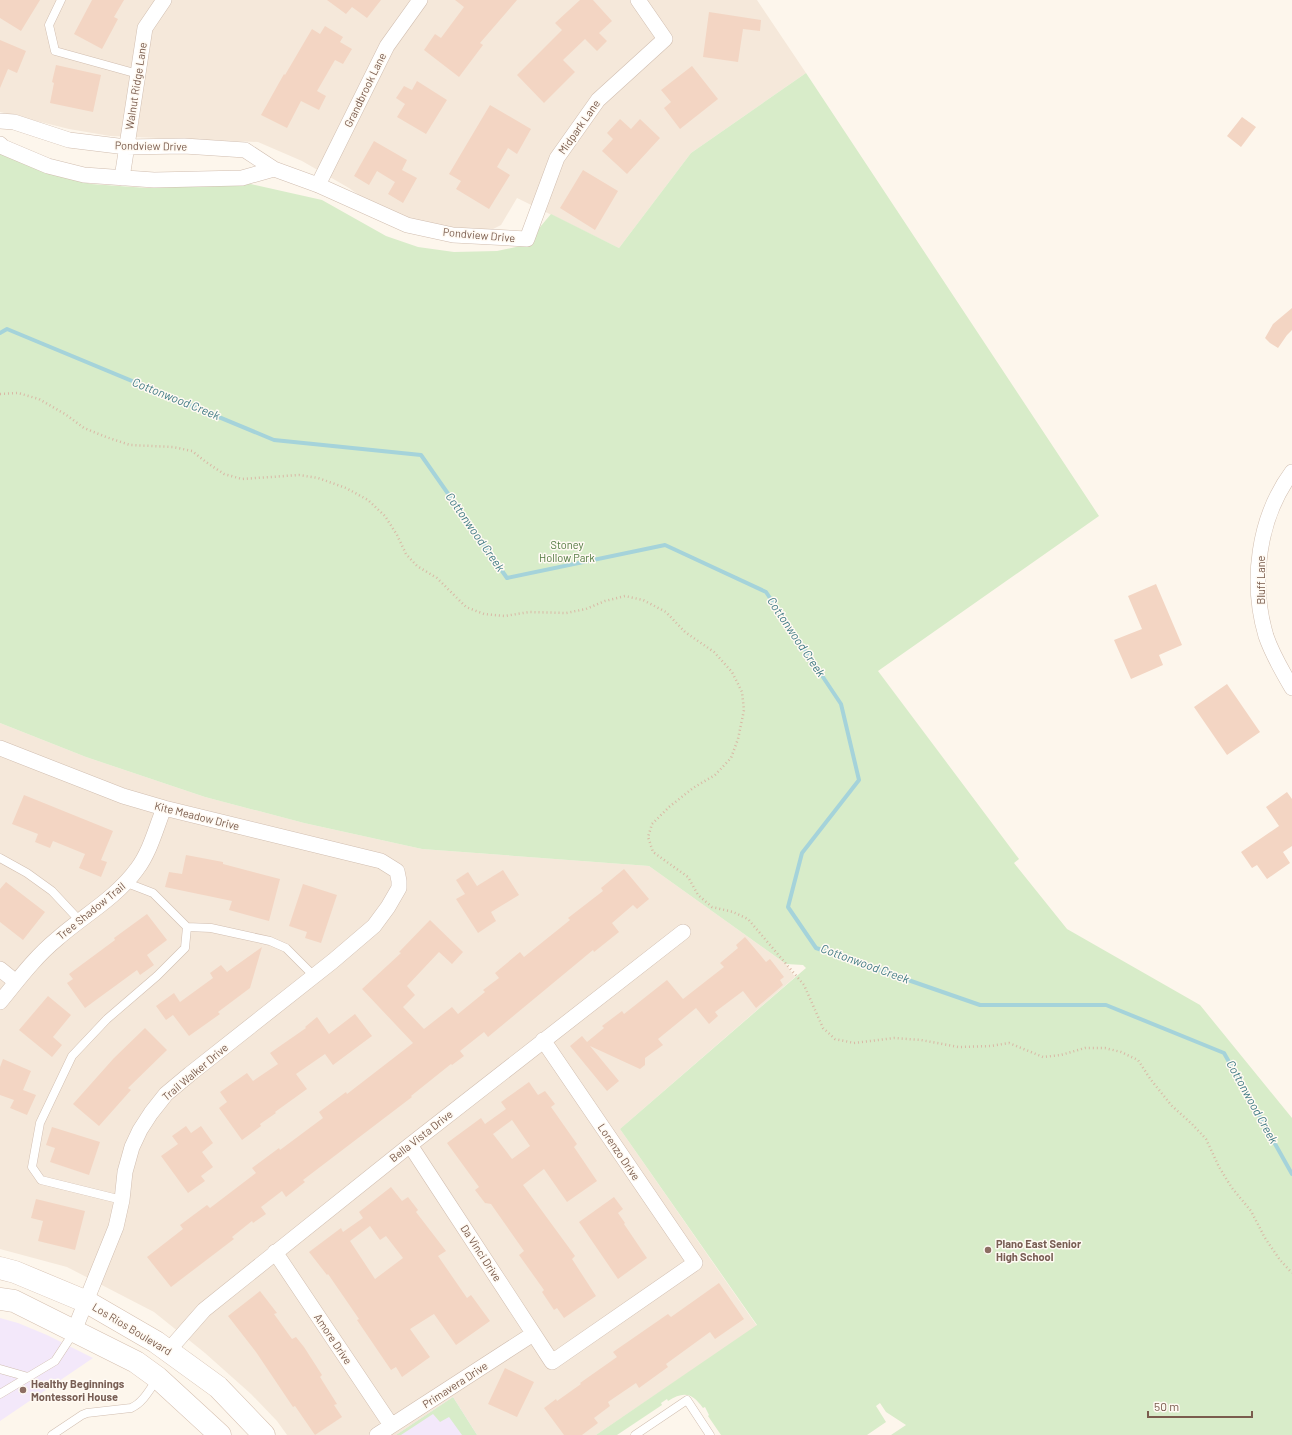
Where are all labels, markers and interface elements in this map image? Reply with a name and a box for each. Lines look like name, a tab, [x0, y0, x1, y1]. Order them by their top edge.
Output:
street label: Walnut Ridge Lane	[122, 41, 149, 131]
street label: Grandbrook Lane	[341, 50, 388, 129]
street label: Midpark Lane	[555, 97, 602, 157]
street label: Pondview Drive	[115, 138, 188, 153]
street label: Pondview Drive	[442, 225, 516, 244]
water label: Cottonwood Creek	[131, 374, 222, 422]
water label: Cottonwood Creek	[443, 489, 508, 574]
park label: Stoney Hollow Park	[539, 538, 595, 564]
street label: Bluff Lane	[1254, 555, 1267, 604]
water label: Cottonwood Creek	[765, 594, 829, 679]
street label: Kite Meadow Drive	[153, 799, 241, 832]
street label: Tree Shadow Trail	[54, 879, 127, 942]
water label: Cottonwood Creek	[819, 941, 912, 986]
street label: Trail Walker Drive	[159, 1040, 230, 1103]
water label: Cottonwood Creek	[1224, 1057, 1282, 1146]
street label: Bella Vista Drive	[387, 1107, 455, 1164]
street label: Lorenzo Drive	[596, 1121, 643, 1183]
street label: Da Vinci Drive	[458, 1222, 505, 1284]
place label: Plano East Senior High School	[996, 1237, 1082, 1263]
marker: Plano East Senior High School	[983, 1245, 993, 1255]
street label: Los Rios Boulevard	[90, 1300, 174, 1357]
street label: Amore Drive	[312, 1311, 355, 1367]
street label: Primavera Drive	[420, 1359, 490, 1411]
place label: Healthy Beginnings Montessori House	[31, 1377, 125, 1403]
marker: Healthy Beginnings Montessori House	[18, 1385, 28, 1395]
scale bar	[1148, 1393, 1252, 1419]
text: 50 m	[1154, 1399, 1179, 1413]

